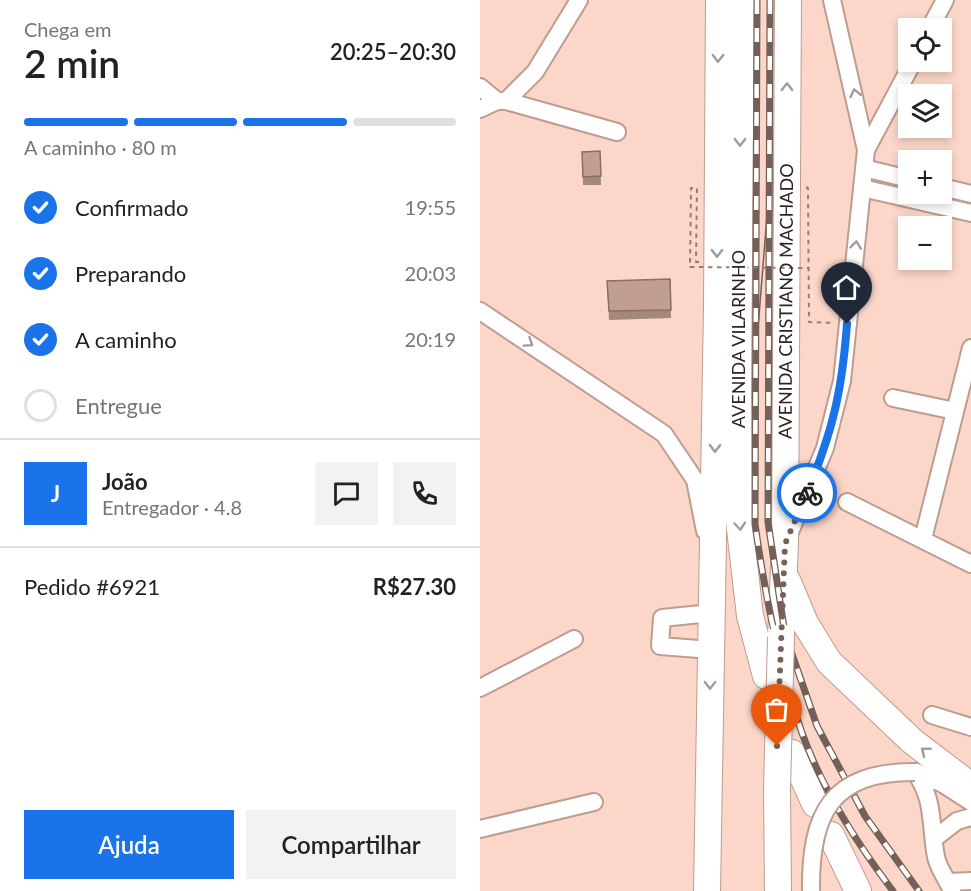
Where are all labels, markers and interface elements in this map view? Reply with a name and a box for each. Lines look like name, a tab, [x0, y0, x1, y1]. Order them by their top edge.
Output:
text: Chega em	[24, 17, 112, 41]
map controls	[898, 18, 952, 270]
button: locate	[898, 18, 952, 72]
text: 20:25–20:30	[330, 38, 456, 65]
text: 2 min	[24, 40, 120, 86]
one-way arrow	[712, 54, 724, 63]
one-way arrow	[780, 82, 793, 91]
button: layers	[898, 84, 952, 138]
one-way arrow	[849, 88, 862, 98]
text: A caminho · 80 m	[24, 135, 177, 159]
one-way arrow	[734, 138, 746, 147]
button: +	[898, 150, 952, 204]
street label: AVENIDA CRISTIANO MACHADO	[774, 163, 797, 439]
icon: check	[24, 191, 57, 224]
text: Confirmado	[75, 194, 188, 221]
text: 19:55	[405, 195, 456, 219]
button: −	[898, 216, 952, 270]
one-way arrow	[849, 240, 862, 249]
one-way arrow	[711, 249, 723, 258]
street label: AVENIDA VILARINHO	[727, 250, 749, 428]
icon: check	[24, 257, 57, 290]
text: Preparando	[75, 260, 186, 287]
text: 20:03	[405, 261, 456, 285]
pin	[821, 262, 872, 324]
icon: home	[830, 271, 863, 304]
icon: check	[24, 323, 57, 356]
text: A caminho	[75, 326, 177, 353]
text: 20:19	[405, 327, 456, 351]
one-way arrow	[522, 336, 533, 347]
text: Entregue	[75, 392, 162, 419]
one-way arrow	[708, 444, 721, 453]
button: chat	[315, 462, 378, 525]
button: phone	[393, 462, 456, 525]
courier	[777, 463, 837, 523]
text: João	[102, 468, 148, 495]
icon: bike	[791, 477, 824, 510]
text: J	[51, 480, 60, 507]
text: Entregador · 4.8	[102, 495, 242, 519]
one-way arrow	[733, 522, 746, 531]
text: Pedido #6921	[24, 573, 160, 600]
text: R$27.30	[373, 573, 456, 600]
one-way arrow	[704, 681, 716, 690]
pin	[751, 684, 802, 746]
icon: bag	[760, 693, 793, 726]
one-way arrow	[921, 747, 932, 758]
button: Ajuda	[24, 810, 234, 879]
button: Compartilhar	[246, 810, 456, 879]

